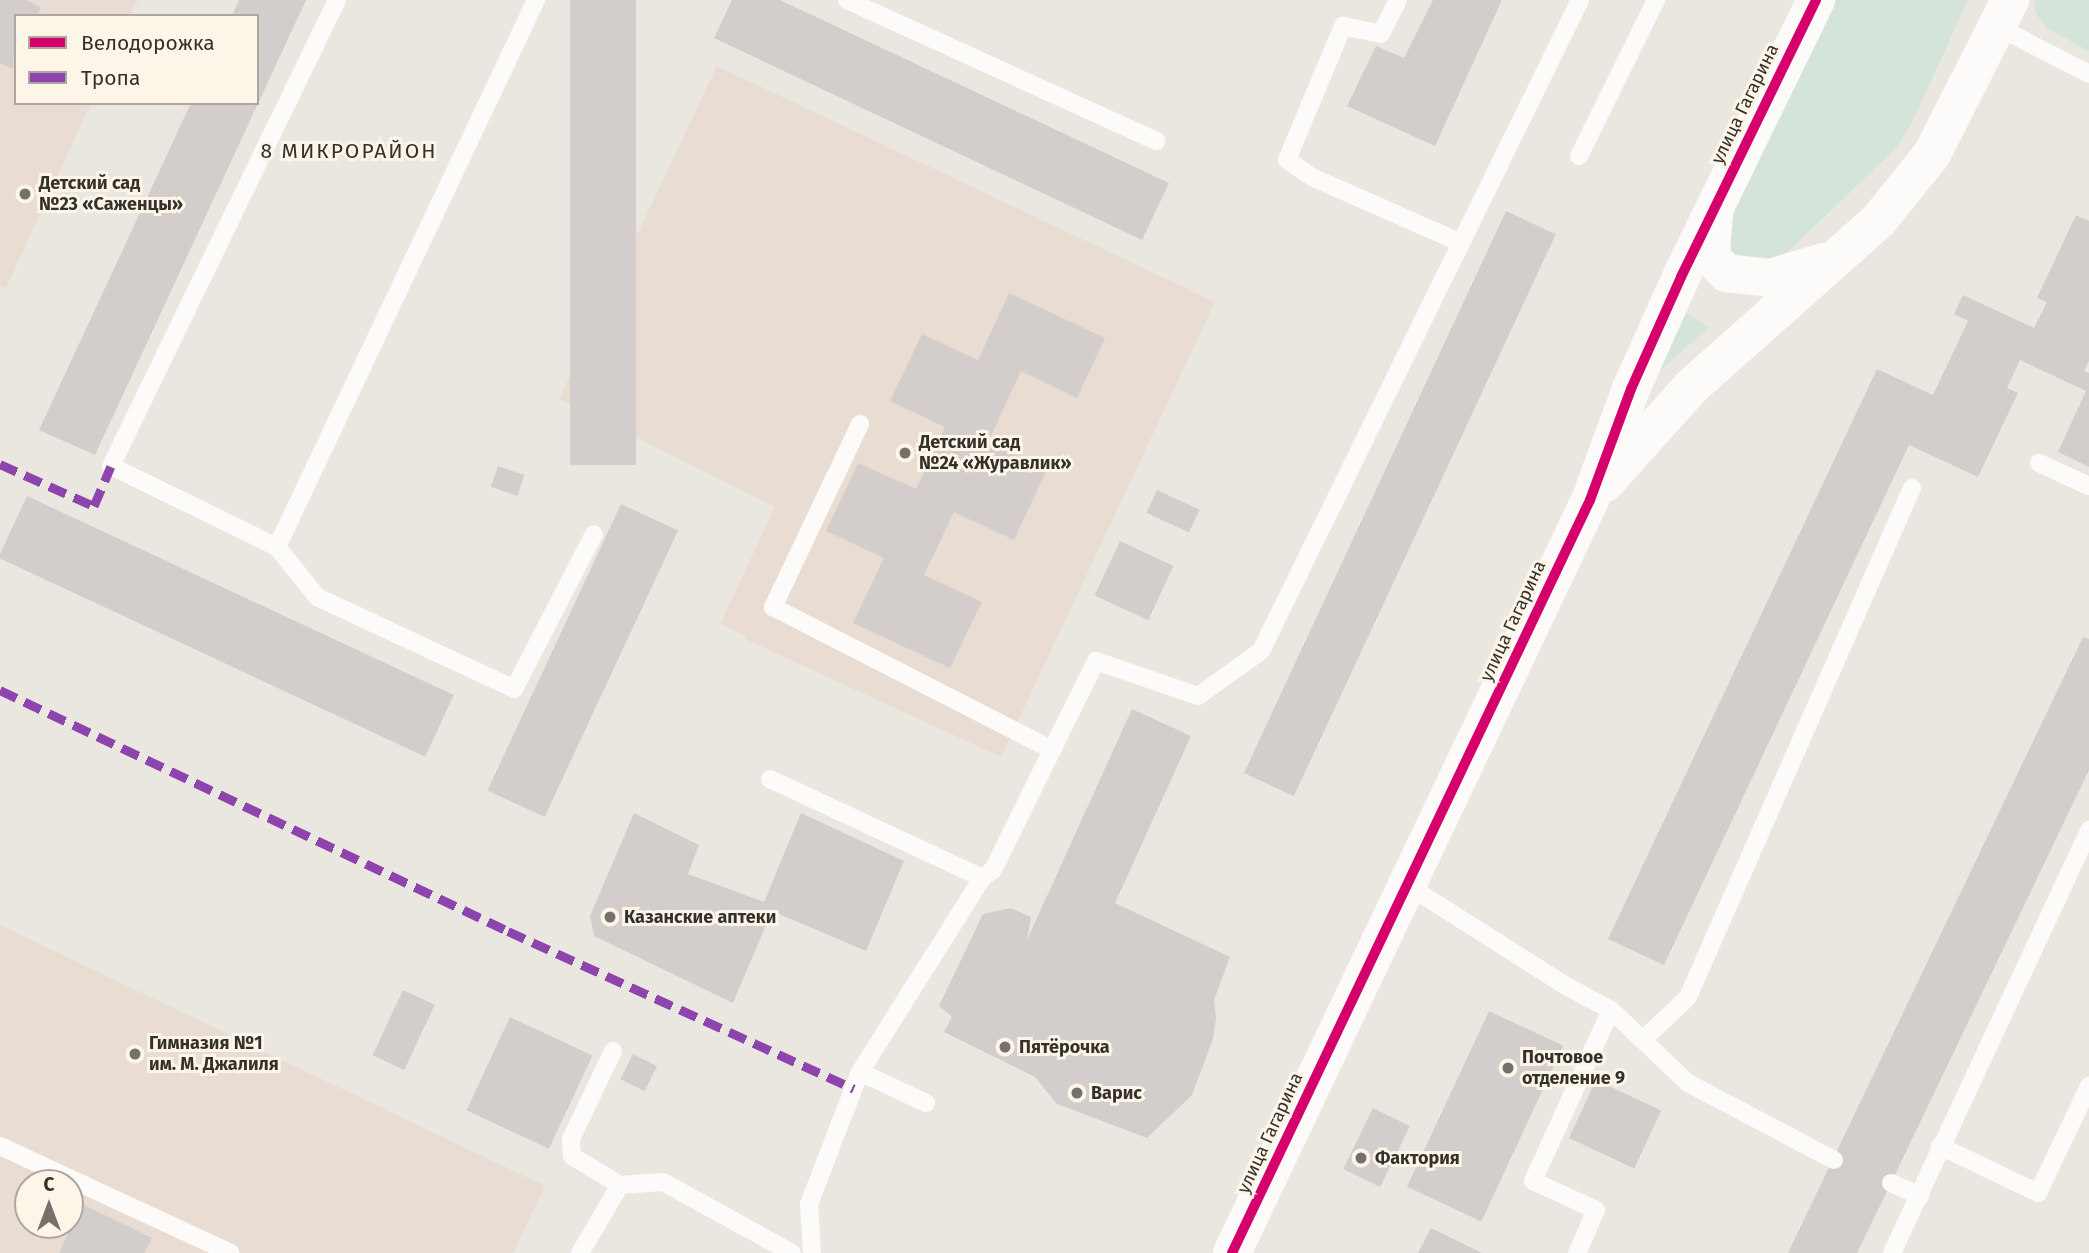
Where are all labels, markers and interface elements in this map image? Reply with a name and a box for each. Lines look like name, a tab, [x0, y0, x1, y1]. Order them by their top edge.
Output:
legend	[14, 14, 259, 105]
text: Велодорожка	[81, 30, 215, 56]
street label: улица Гагарина	[1707, 40, 1783, 168]
text: Тропа	[81, 65, 140, 91]
district label: 8 МИКРОРАЙОН	[262, 138, 436, 164]
place label: Детский сад №23 «Саженцы»	[39, 173, 183, 216]
marker: Детский сад №23 «Саженцы»	[17, 186, 33, 202]
place label: Детский сад №24 «Журавлик»	[919, 432, 1072, 474]
marker: Детский сад №24 «Журавлик»	[897, 445, 913, 461]
street label: улица Гагарина	[1476, 557, 1550, 685]
place label: Казанские аптеки	[624, 906, 776, 928]
marker: Казанские аптеки	[602, 909, 618, 925]
place label: Гимназия №1 им. М. Джалиля	[149, 1033, 279, 1076]
place label: Пятёрочка	[1019, 1036, 1110, 1058]
marker: Пятёрочка	[997, 1039, 1013, 1055]
marker: Гимназия №1 им. М. Джалиля	[127, 1046, 143, 1062]
place label: Почтовое отделение 9	[1522, 1047, 1625, 1090]
marker: Почтовое отделение 9	[1500, 1060, 1516, 1076]
street label: улица Гагарина	[1233, 1069, 1307, 1197]
place label: Варис	[1091, 1082, 1142, 1104]
marker: Варис	[1069, 1085, 1085, 1101]
place label: Фактория	[1375, 1147, 1460, 1169]
marker: Фактория	[1353, 1150, 1369, 1166]
north arrow	[14, 1169, 84, 1239]
text: С	[44, 1173, 54, 1196]

